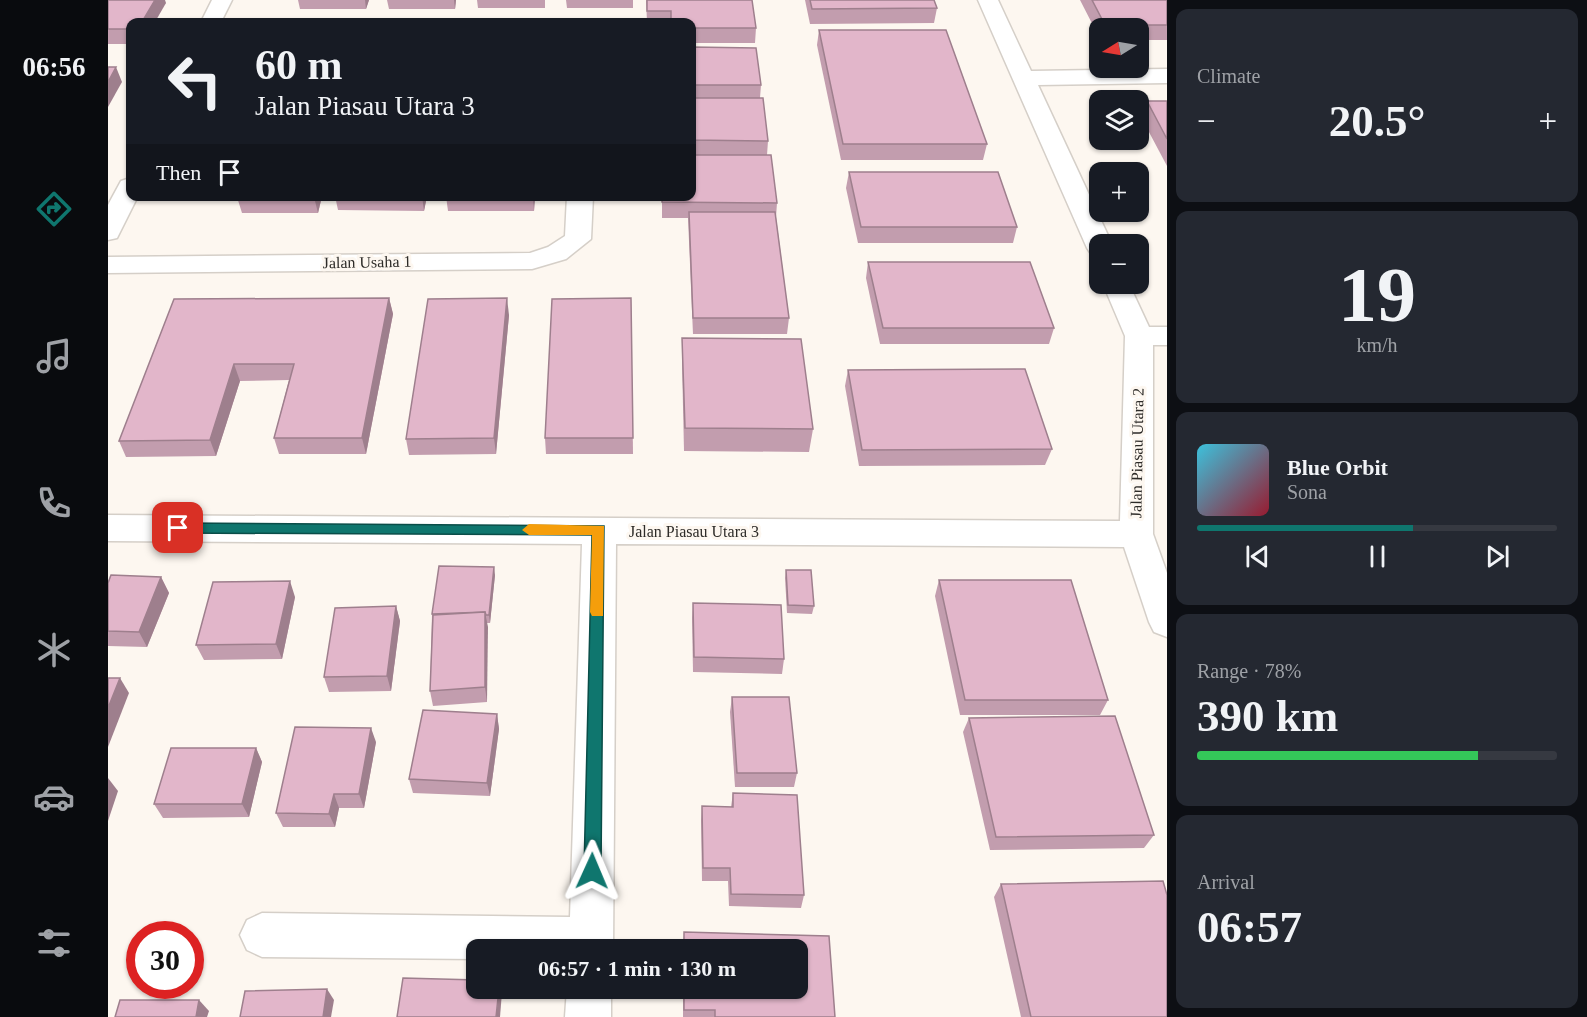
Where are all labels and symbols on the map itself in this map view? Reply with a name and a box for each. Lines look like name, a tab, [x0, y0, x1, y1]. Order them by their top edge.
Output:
north arrow	[1089, 18, 1149, 78]
street label: Jalan Usaha 1	[322, 253, 412, 271]
street label: Jalan Piasau Utara 2	[1127, 388, 1147, 518]
pin	[152, 502, 203, 553]
street label: Jalan Piasau Utara 3	[629, 523, 759, 540]
position arrow	[560, 839, 624, 903]
speed limit sign: 30	[126, 921, 204, 999]

